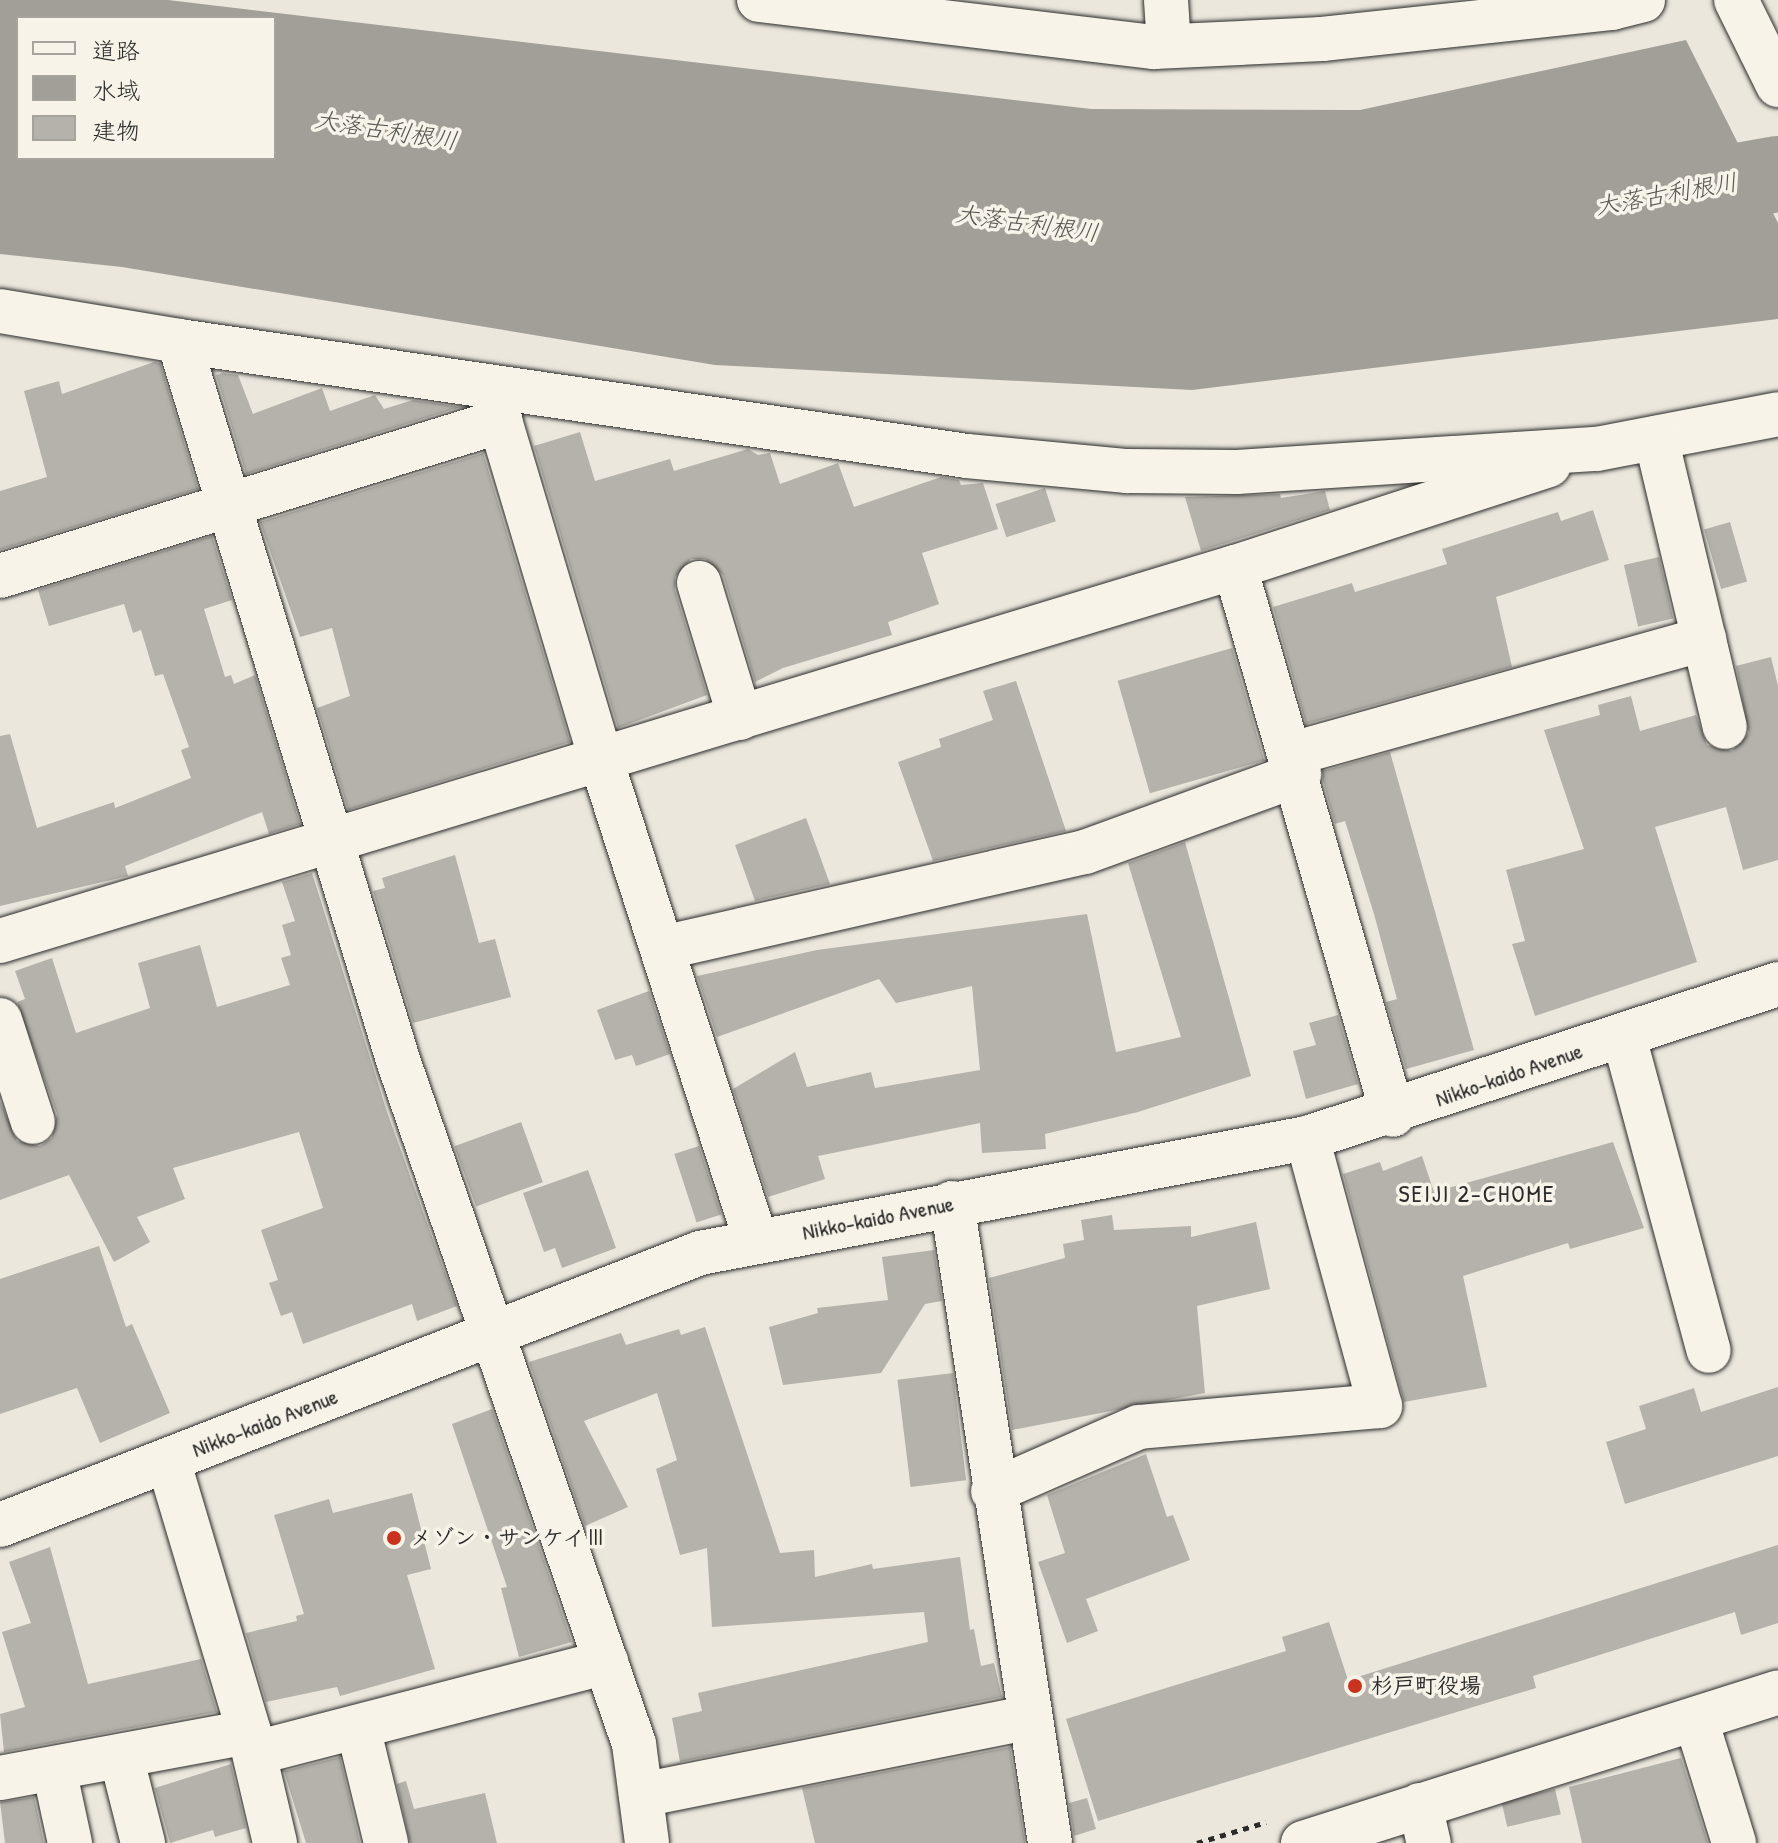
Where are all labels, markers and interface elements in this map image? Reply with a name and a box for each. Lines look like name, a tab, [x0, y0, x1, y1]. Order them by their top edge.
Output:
legend	[16, 16, 276, 160]
text: 道路	[92, 34, 140, 66]
text: 水域	[92, 74, 140, 106]
water label: 大落古利根川	[313, 105, 459, 155]
text: 建物	[92, 114, 140, 146]
water label: 大落古利根川	[1593, 167, 1739, 221]
water label: 大落古利根川	[954, 199, 1100, 247]
street label: Nikko-kaido Avenue	[1432, 1038, 1586, 1112]
district label: SEIJI 2-CHOME	[1399, 1180, 1555, 1208]
street label: Nikko-kaido Avenue	[800, 1190, 956, 1246]
street label: Nikko-kaido Avenue	[189, 1383, 341, 1463]
place label: メゾン・サンケイⅢ	[410, 1525, 608, 1551]
marker: メゾン・サンケイⅢ	[385, 1529, 403, 1547]
place label: 杉戸町役場	[1371, 1673, 1481, 1699]
marker: 杉戸町役場	[1346, 1677, 1364, 1695]

